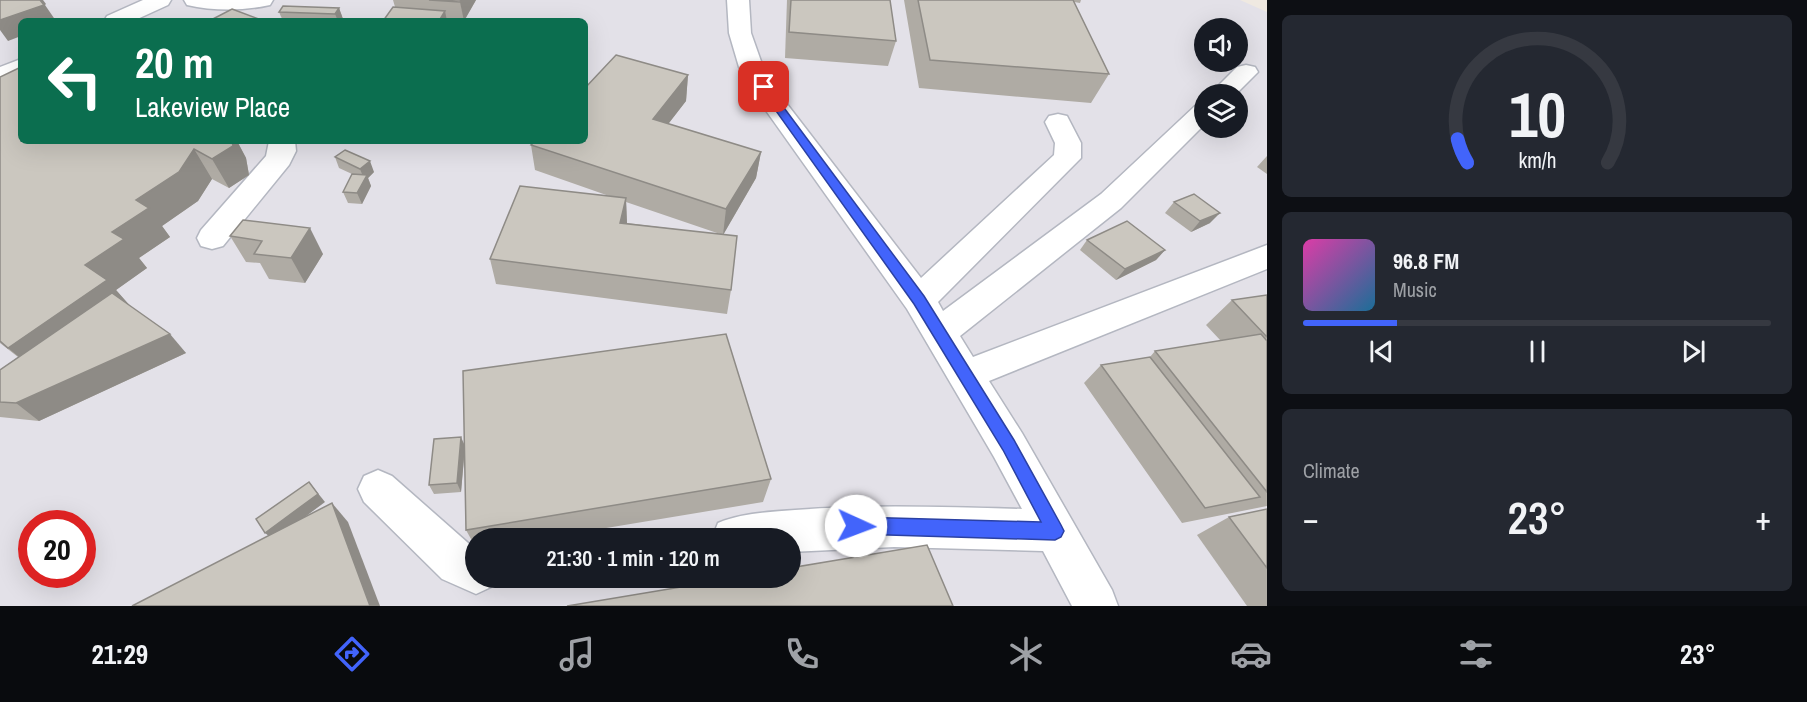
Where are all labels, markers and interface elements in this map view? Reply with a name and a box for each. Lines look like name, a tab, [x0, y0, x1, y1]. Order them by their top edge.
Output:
map controls	[1194, 18, 1248, 138]
button: sound	[1194, 18, 1248, 72]
text: 20 m	[135, 35, 214, 91]
icon: left	[36, 42, 114, 120]
pin	[738, 61, 789, 112]
icon: arrive	[747, 70, 780, 103]
text: 10	[1509, 72, 1565, 156]
button: layers	[1194, 84, 1248, 138]
text: Lakeview Place	[135, 89, 290, 125]
text: km/h	[1518, 146, 1556, 175]
text: 96.8 FM	[1393, 246, 1459, 276]
text: Music	[1393, 276, 1437, 303]
icon: previous	[1365, 335, 1398, 368]
icon: pause	[1521, 335, 1554, 368]
icon: next	[1677, 335, 1710, 368]
text: Climate	[1303, 457, 1360, 484]
text: 23°	[1507, 487, 1567, 548]
position arrow	[824, 494, 888, 558]
text: −	[1303, 496, 1319, 540]
text: +	[1755, 496, 1771, 540]
speed limit sign: 20	[18, 510, 96, 588]
text: 21:30 · 1 min · 120 m	[546, 543, 720, 573]
icon: directions	[331, 633, 373, 675]
icon: music	[556, 633, 598, 675]
icon: phone	[781, 633, 823, 675]
icon: climate	[1005, 633, 1047, 675]
icon: car	[1230, 633, 1272, 675]
icon: filters	[1455, 633, 1497, 675]
text: 21:29	[91, 636, 148, 672]
text: 23°	[1680, 636, 1716, 672]

